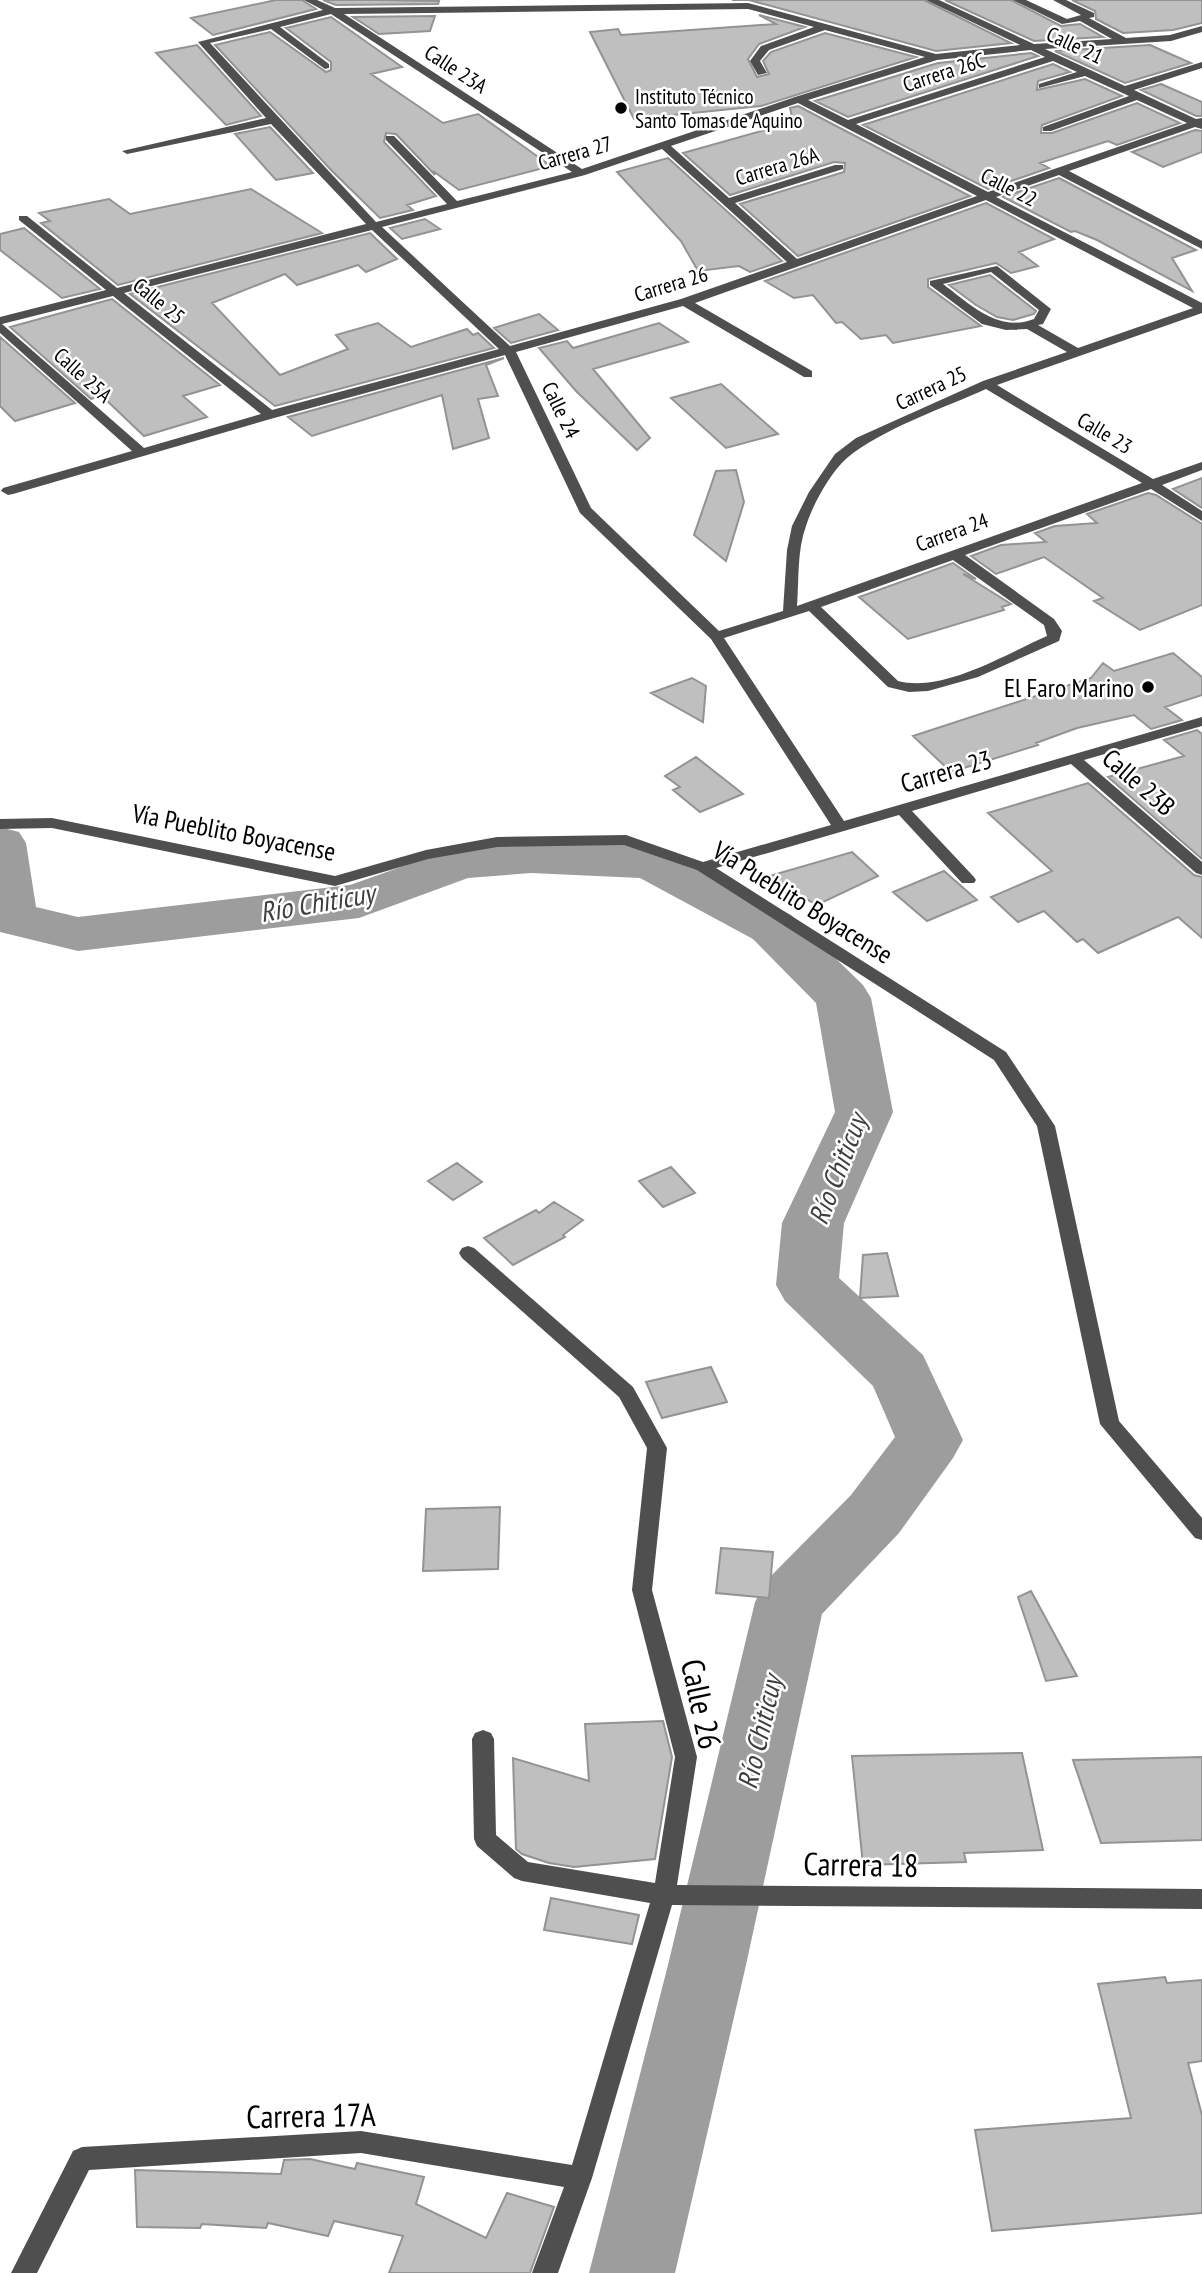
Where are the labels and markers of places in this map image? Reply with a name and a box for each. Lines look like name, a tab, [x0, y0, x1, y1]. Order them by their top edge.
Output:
place label: Instituto Técnico Santo Tomas de Aquino	[635, 83, 803, 134]
marker: Instituto Técnico Santo Tomas de Aquino	[613, 100, 629, 116]
place label: El Faro Marino	[1004, 671, 1134, 704]
marker: El Faro Marino	[1140, 679, 1156, 695]

